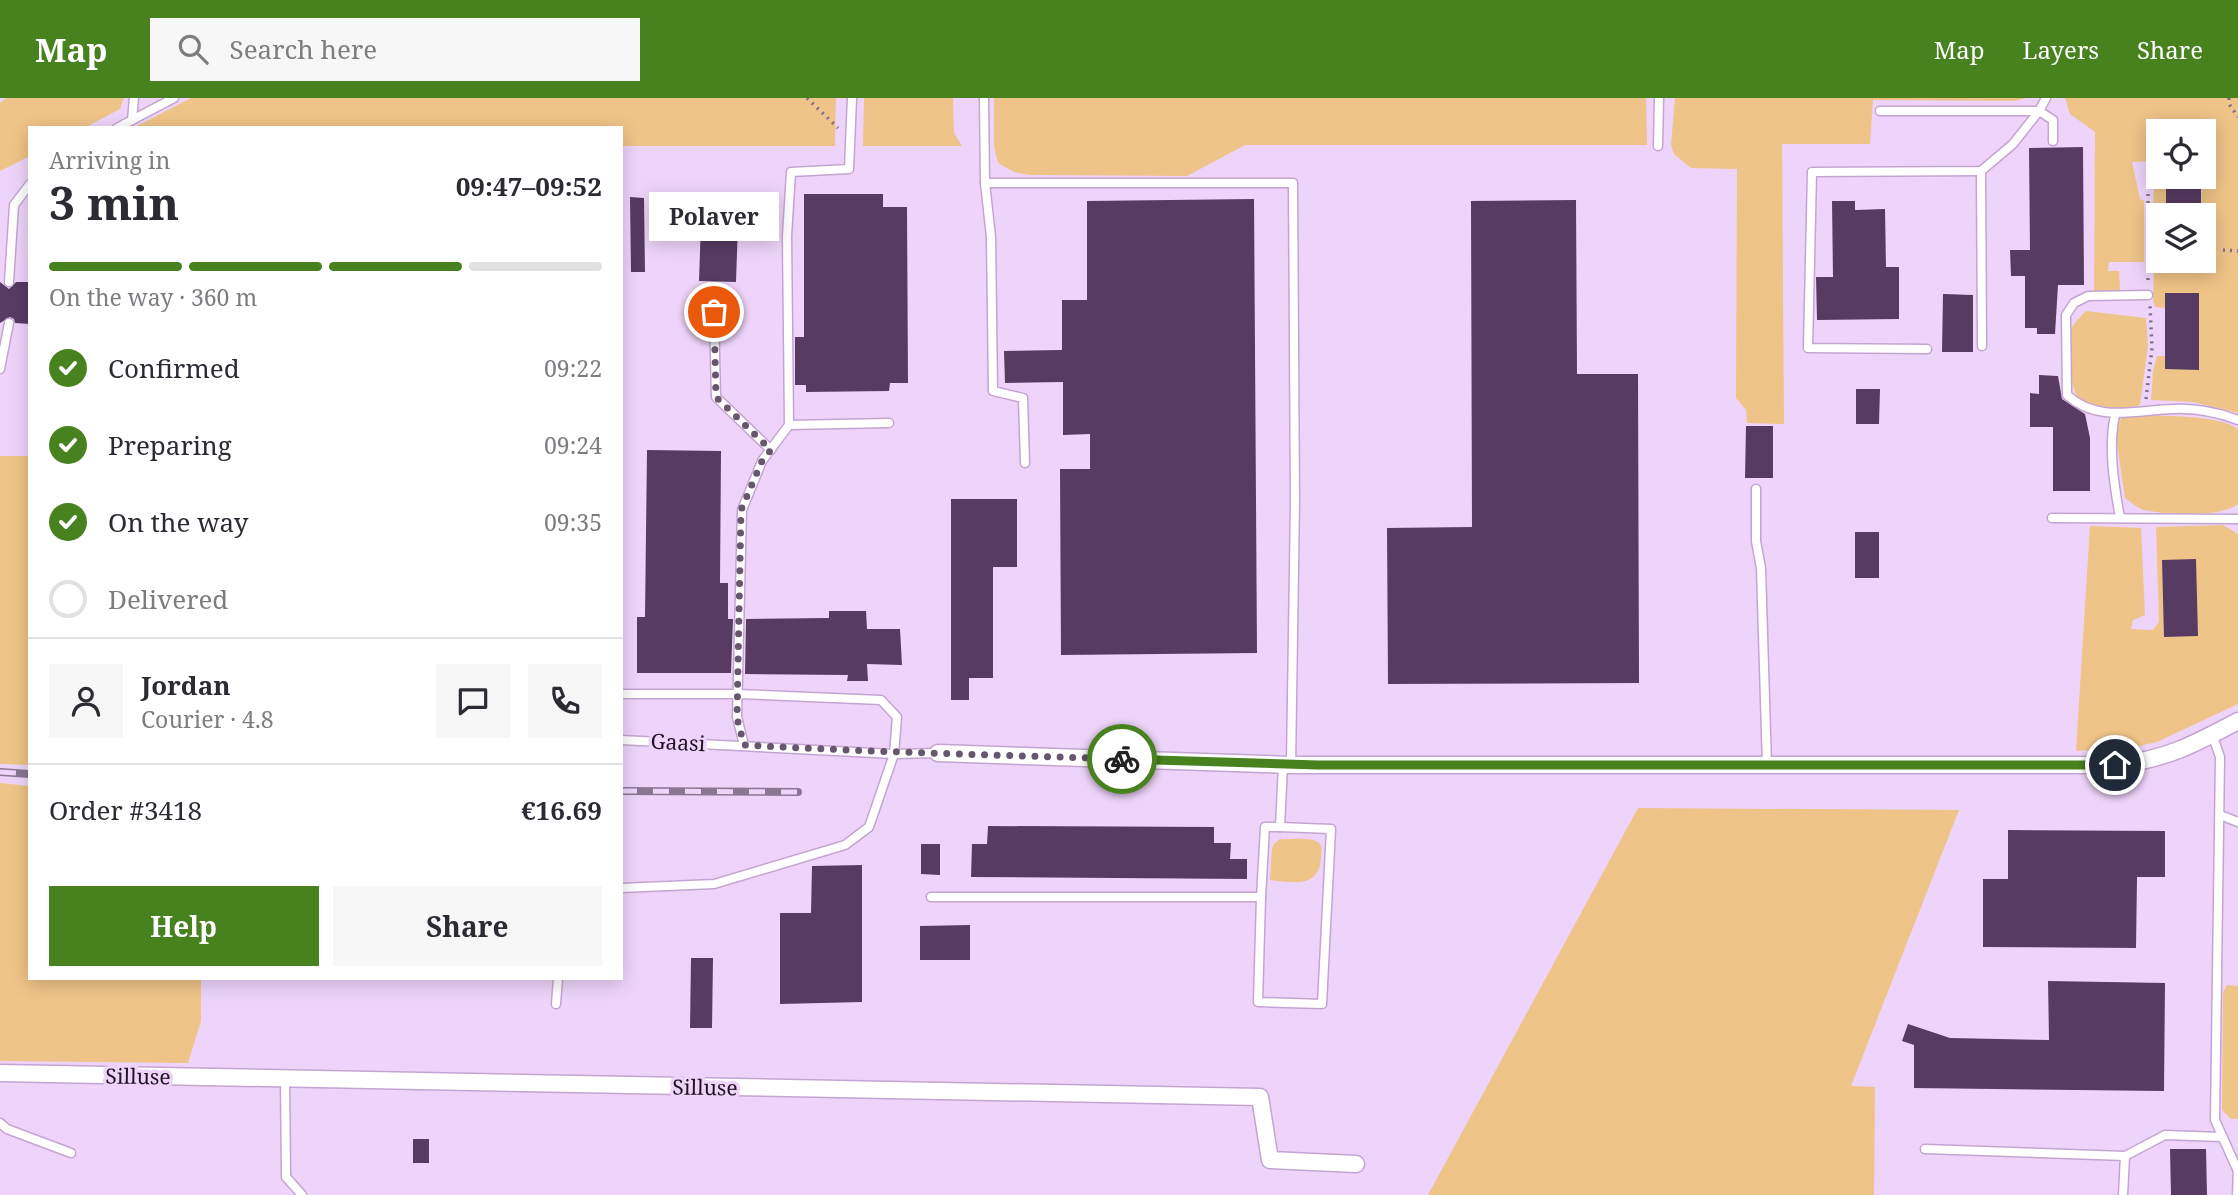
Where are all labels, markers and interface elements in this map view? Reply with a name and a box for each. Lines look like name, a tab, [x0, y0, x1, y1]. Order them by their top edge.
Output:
search box	[150, 18, 640, 81]
text: Map	[35, 27, 108, 72]
icon: search	[174, 30, 212, 68]
text: Search here	[230, 31, 377, 67]
text: Map	[1934, 33, 1985, 66]
text: Layers	[2023, 33, 2099, 66]
text: Share	[2137, 33, 2203, 66]
map controls	[2146, 119, 2216, 273]
button: locate	[2146, 119, 2216, 189]
text: Arriving in	[49, 144, 170, 176]
text: 09:47–09:52	[456, 168, 602, 204]
text: 3 min	[49, 171, 179, 233]
callout: Polaver	[649, 193, 779, 242]
text: Polaver	[669, 200, 759, 232]
button: layers	[2146, 203, 2216, 273]
text: On the way · 360 m	[49, 281, 257, 313]
pin	[684, 282, 744, 342]
icon: bag	[695, 293, 733, 331]
icon: check	[49, 349, 87, 387]
text: Confirmed	[108, 350, 240, 386]
text: 09:22	[544, 352, 602, 384]
icon: check	[49, 426, 87, 464]
text: Preparing	[108, 427, 232, 463]
text: 09:24	[544, 429, 602, 461]
icon: check	[49, 503, 87, 541]
text: On the way	[108, 504, 248, 540]
text: 09:35	[544, 506, 602, 538]
text: Delivered	[108, 581, 228, 617]
button: person	[49, 664, 123, 738]
button: chat	[436, 664, 510, 738]
button: phone	[528, 664, 602, 738]
text: Jordan	[141, 667, 231, 703]
text: Courier · 4.8	[141, 703, 274, 735]
courier	[1087, 724, 1157, 794]
street label: Gaasi	[650, 727, 706, 757]
pin	[2085, 735, 2145, 795]
icon: bike	[1103, 740, 1141, 778]
icon: home	[2096, 746, 2134, 784]
text: Order #3418	[49, 792, 202, 828]
text: €16.69	[521, 792, 602, 828]
button: Help	[49, 886, 319, 966]
button: Share	[333, 886, 602, 966]
street label: Silluse	[105, 1061, 171, 1091]
street label: Silluse	[672, 1072, 738, 1102]

